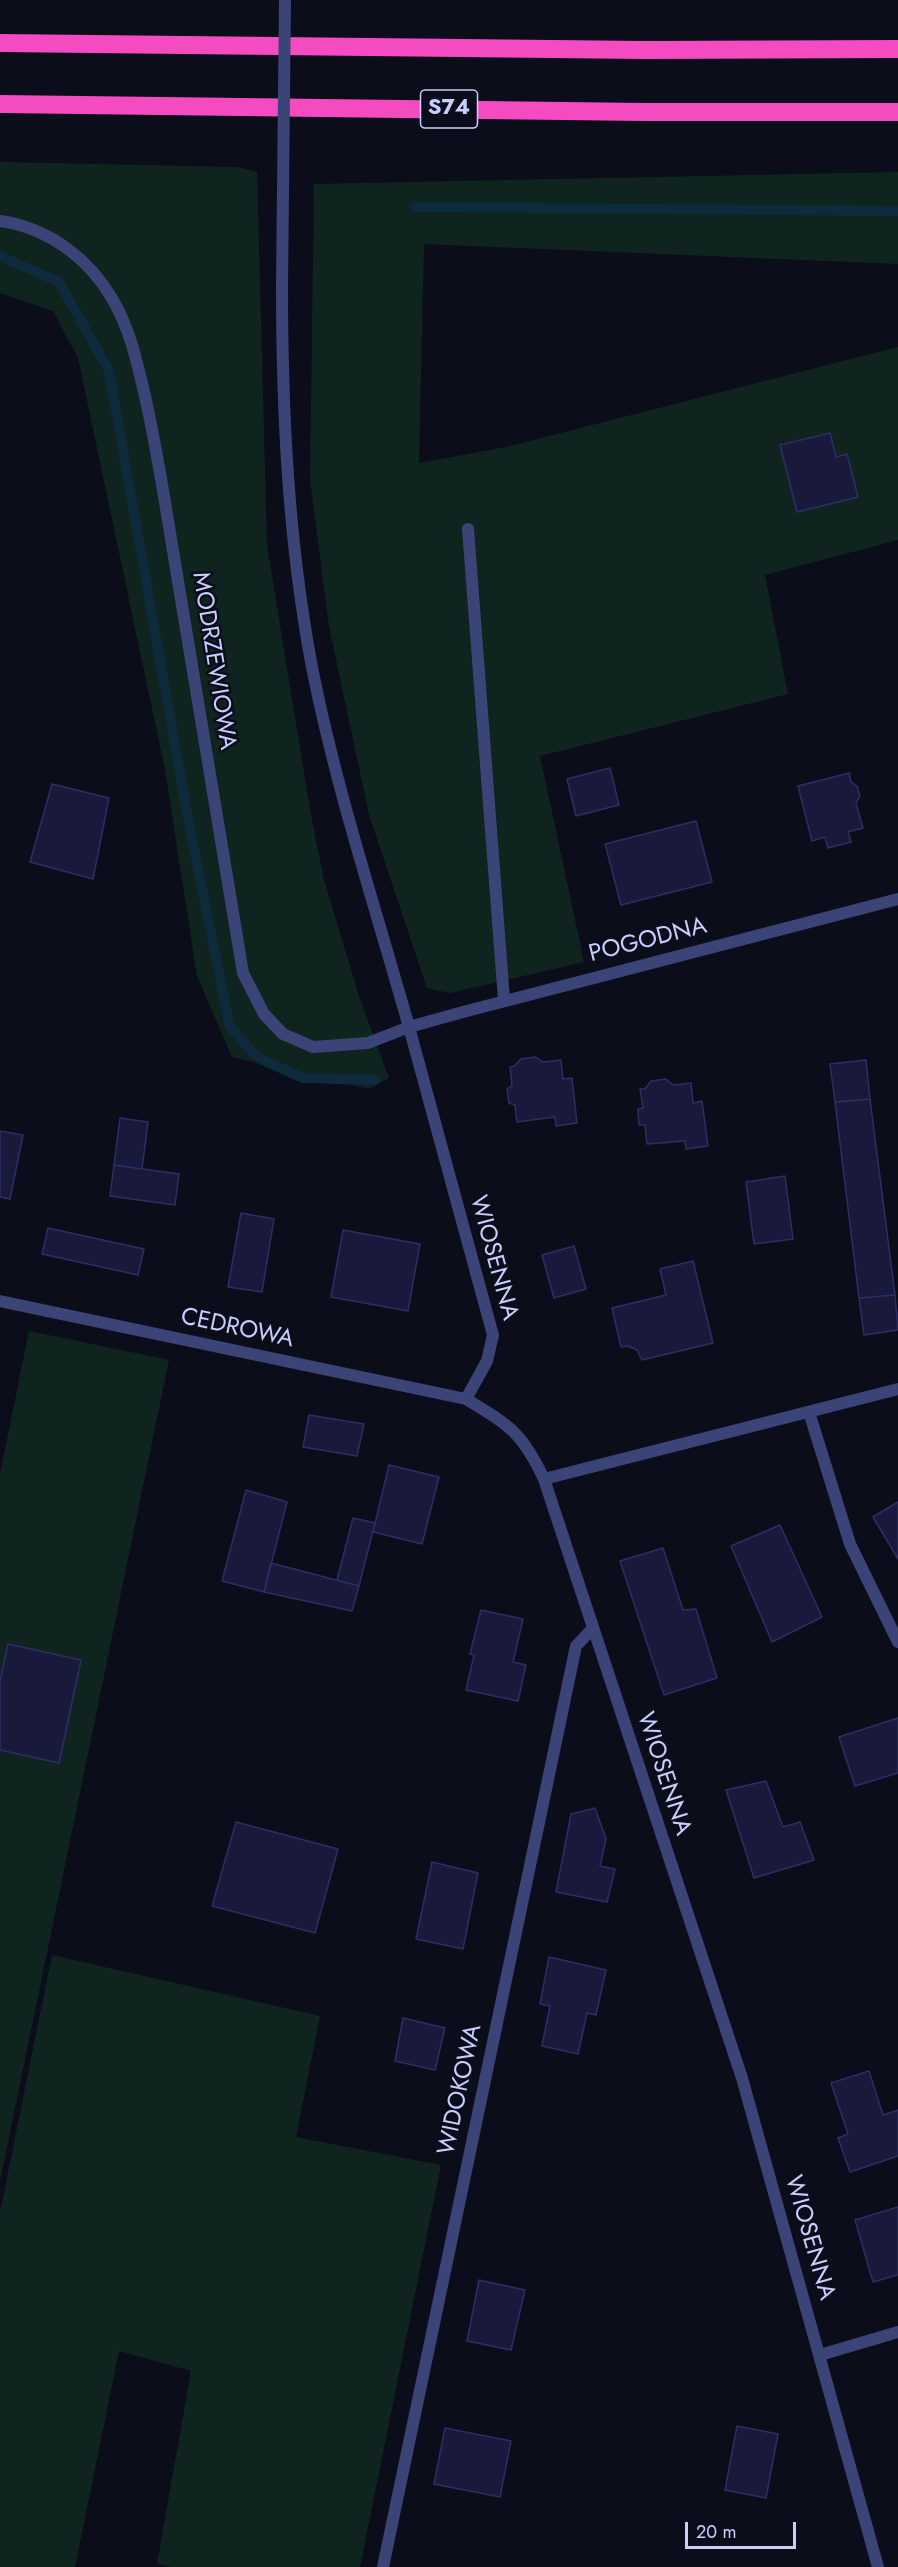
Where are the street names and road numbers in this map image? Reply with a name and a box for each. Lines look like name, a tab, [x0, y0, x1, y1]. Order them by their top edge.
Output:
road number: S74	[420, 90, 478, 128]
street label: MODRZEWIOWA	[185, 570, 241, 752]
street label: POGODNA	[586, 912, 710, 970]
street label: WIOSENNA	[463, 1192, 523, 1324]
street label: CEDROWA	[178, 1303, 296, 1355]
street label: WIOSENNA	[630, 1709, 696, 1839]
street label: WIDOKOWA	[433, 2022, 489, 2158]
street label: WIOSENNA	[778, 2173, 840, 2303]

